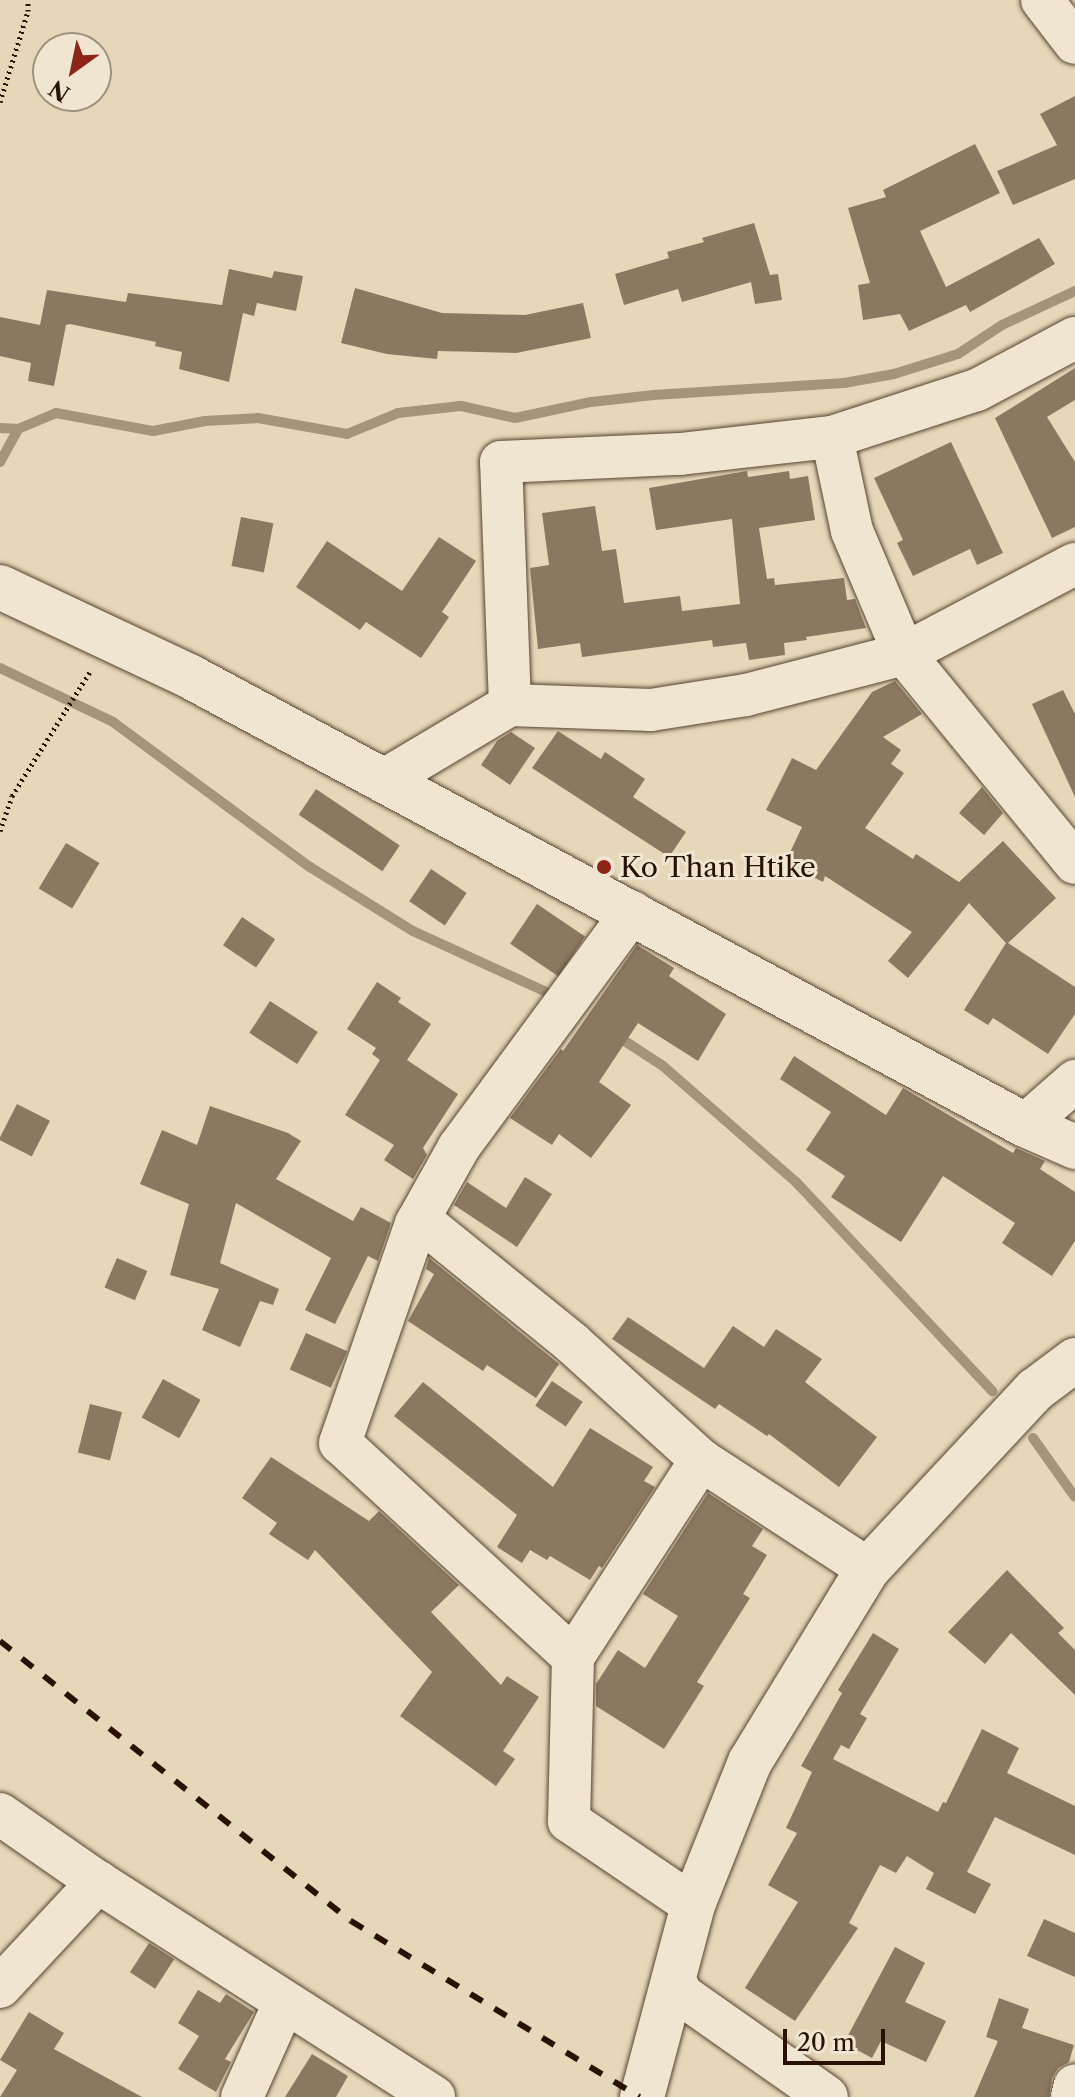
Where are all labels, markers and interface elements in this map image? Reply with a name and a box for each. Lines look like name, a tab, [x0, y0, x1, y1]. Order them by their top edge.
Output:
north arrow	[32, 32, 112, 112]
text: N	[44, 74, 75, 107]
place label: Ko Than Htike	[620, 850, 816, 884]
marker: Ko Than Htike	[595, 858, 613, 876]
scale bar	[787, 2013, 889, 2063]
text: 20 m	[797, 2028, 855, 2057]

